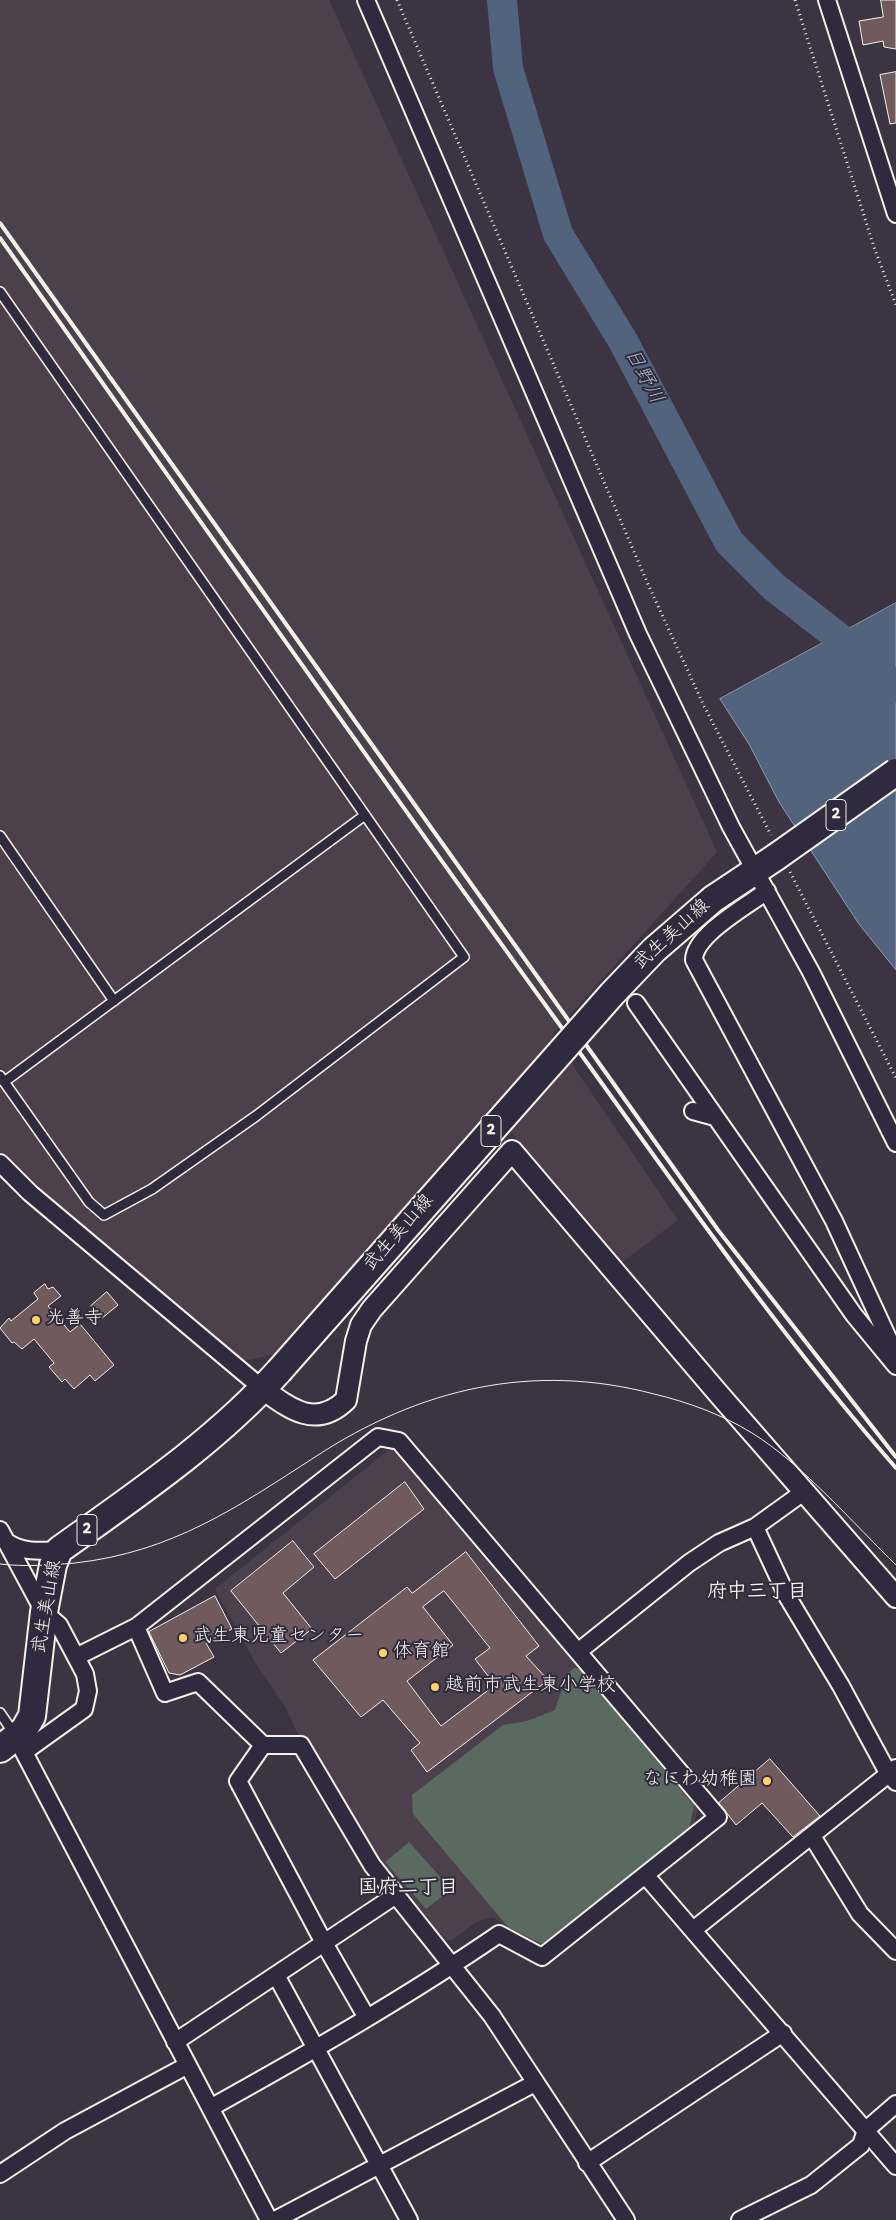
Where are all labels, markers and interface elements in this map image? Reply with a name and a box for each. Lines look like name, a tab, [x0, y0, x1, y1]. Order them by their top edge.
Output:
water label: 日野川	[617, 345, 667, 409]
road number: 2	[826, 800, 846, 830]
street label: 武生美山線	[630, 896, 716, 976]
road number: 2	[481, 1116, 501, 1146]
street label: 武生美山線	[360, 1191, 440, 1277]
place label: 光善寺	[46, 1309, 103, 1331]
marker: 光善寺	[30, 1314, 42, 1326]
road number: 2	[77, 1514, 97, 1546]
street label: 武生美山線	[30, 1558, 68, 1656]
district label: 府中三丁目	[707, 1582, 807, 1606]
place label: 武生東児童センター	[193, 1627, 364, 1649]
marker: 武生東児童センター	[177, 1632, 189, 1644]
place label: 体育館	[393, 1642, 450, 1664]
marker: 体育館	[377, 1647, 389, 1659]
place label: 越前市武生東小学校	[445, 1676, 616, 1698]
marker: 越前市武生東小学校	[429, 1681, 441, 1693]
place label: なにわ幼稚園	[643, 1770, 757, 1792]
marker: なにわ幼稚園	[761, 1775, 773, 1787]
district label: 国府二丁目	[358, 1878, 458, 1902]

